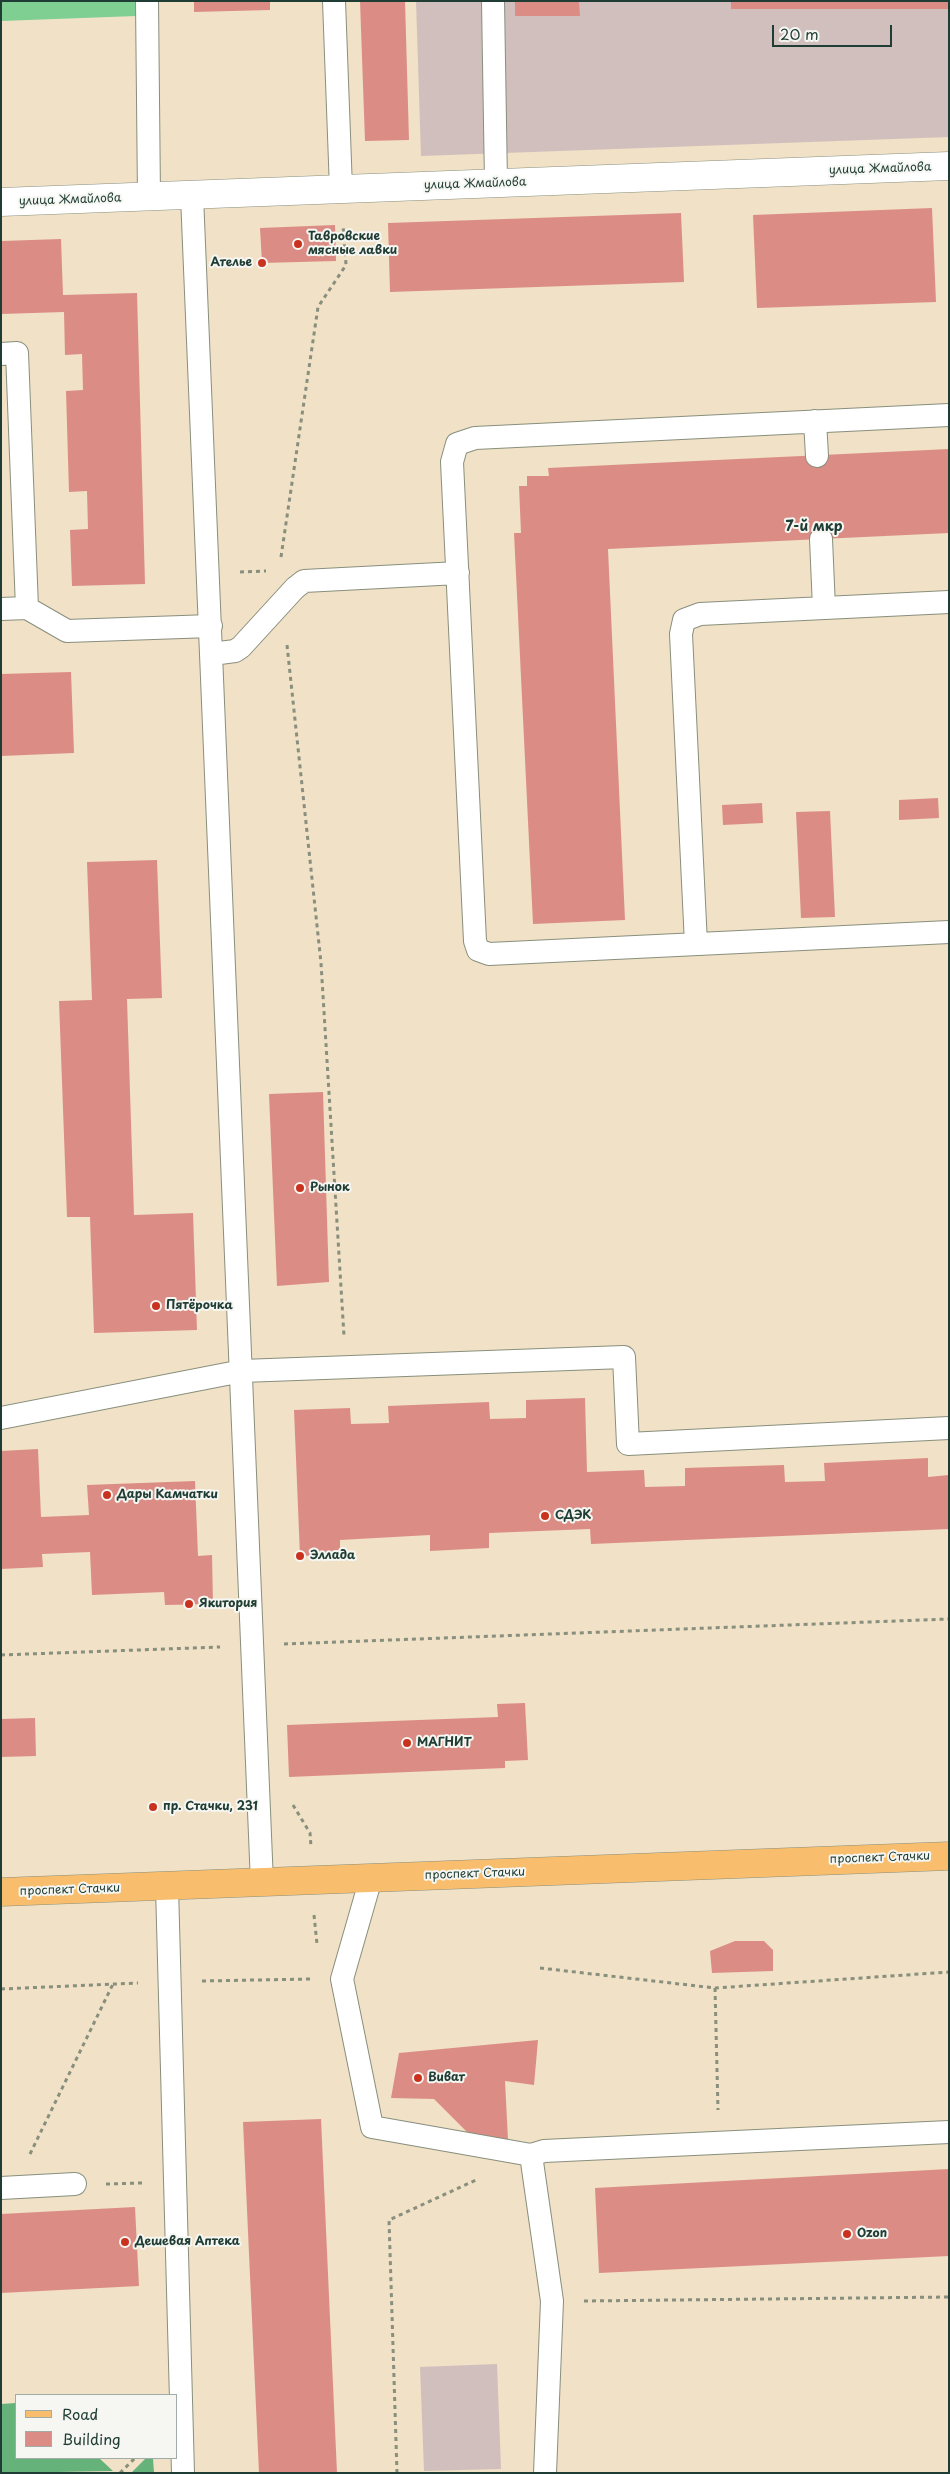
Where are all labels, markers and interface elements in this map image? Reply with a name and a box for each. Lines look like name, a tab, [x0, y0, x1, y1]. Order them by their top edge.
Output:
scale bar	[775, 15, 895, 47]
text: 20 m	[780, 22, 819, 45]
street label: улица Жмайлова	[829, 160, 931, 178]
street label: улица Жмайлова	[424, 175, 526, 193]
street label: улица Жмайлова	[19, 191, 121, 209]
place label: Тавровские мясные лавки	[308, 230, 397, 258]
marker: Тавровские мясные лавки	[292, 238, 304, 250]
place label: Ателье	[211, 256, 252, 270]
marker: Ателье	[256, 257, 268, 269]
district label: 7-й мкр	[785, 519, 843, 535]
place label: Рынок	[310, 1181, 350, 1195]
marker: Рынок	[294, 1182, 306, 1194]
place label: Пятёрочка	[166, 1299, 233, 1313]
marker: Пятёрочка	[150, 1300, 162, 1312]
place label: Дары Камчатки	[117, 1488, 218, 1502]
marker: Дары Камчатки	[101, 1489, 113, 1501]
place label: СДЭК	[555, 1509, 591, 1523]
marker: СДЭК	[539, 1510, 551, 1522]
place label: Эллада	[310, 1549, 355, 1563]
marker: Эллада	[294, 1550, 306, 1562]
place label: Якитория	[199, 1597, 257, 1611]
marker: Якитория	[183, 1598, 195, 1610]
place label: МАГНИТ	[417, 1736, 472, 1750]
marker: МАГНИТ	[401, 1737, 413, 1749]
place label: пр. Стачки, 231	[163, 1800, 258, 1814]
marker: пр. Стачки, 231	[147, 1801, 159, 1813]
street label: проспект Стачки	[829, 1849, 931, 1867]
street label: проспект Стачки	[424, 1865, 526, 1883]
street label: проспект Стачки	[19, 1881, 121, 1899]
place label: Виват	[428, 2071, 465, 2085]
marker: Виват	[412, 2072, 424, 2084]
place label: Ozon	[857, 2227, 887, 2241]
marker: Ozon	[841, 2228, 853, 2240]
place label: Дешевая Аптека	[135, 2235, 240, 2249]
marker: Дешевая Аптека	[119, 2236, 131, 2248]
legend	[15, 2394, 178, 2459]
text: Road	[62, 2402, 98, 2425]
text: Building	[62, 2427, 121, 2450]

